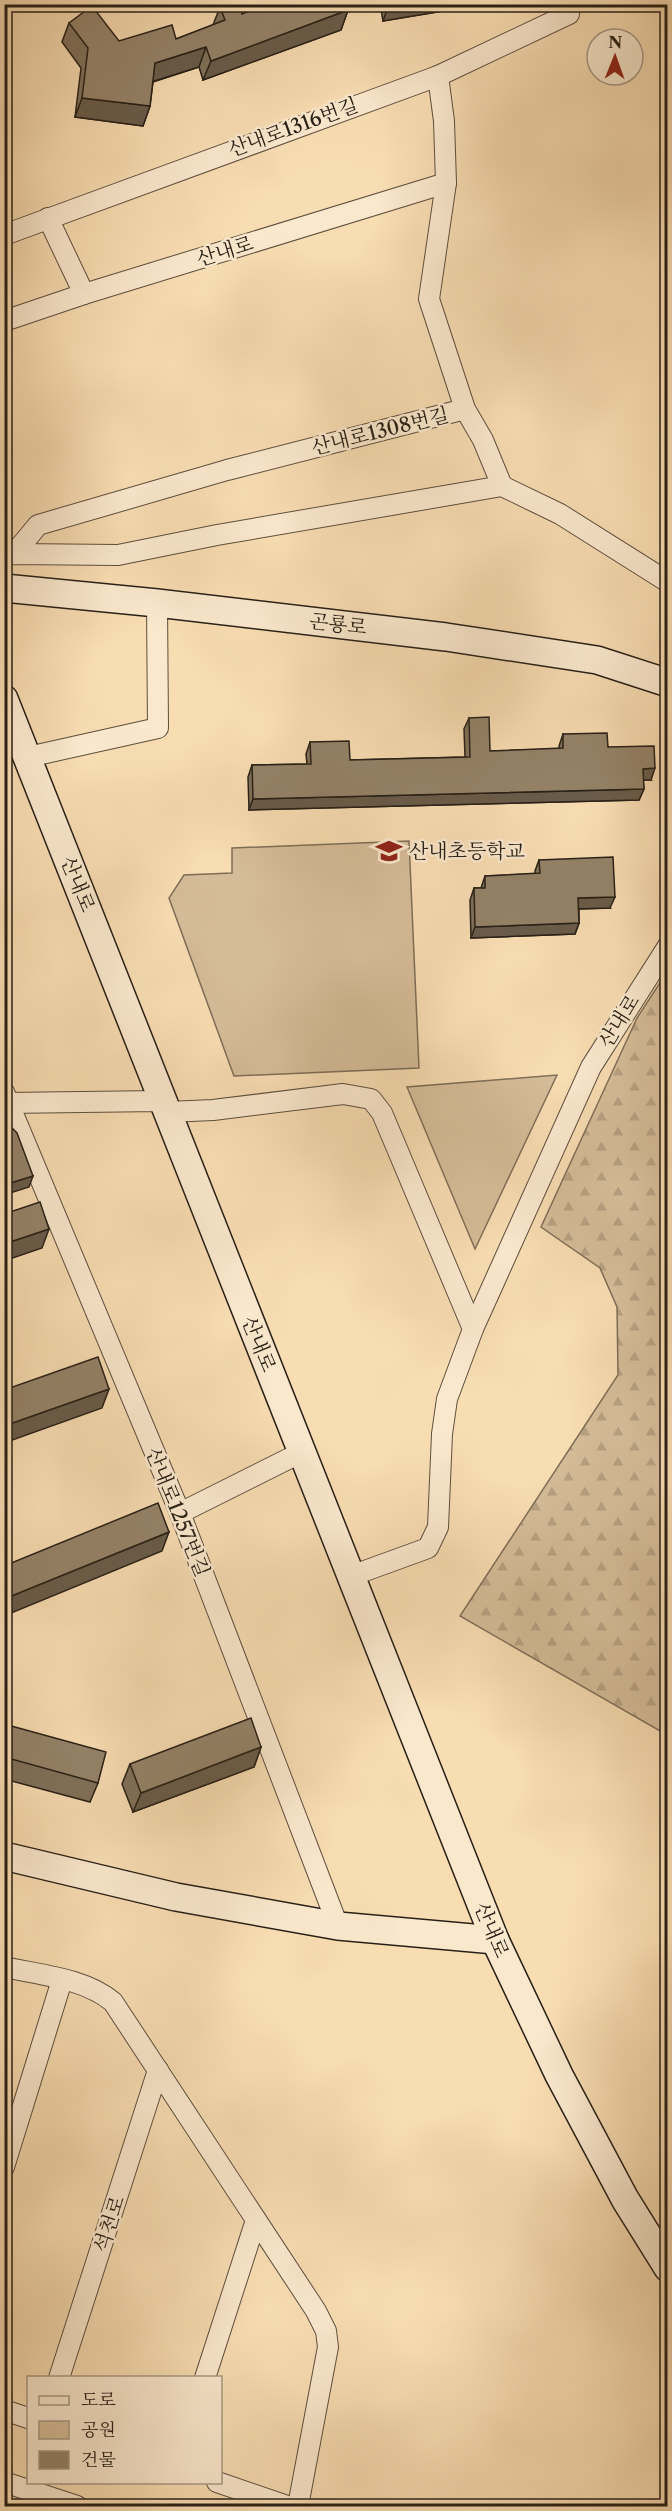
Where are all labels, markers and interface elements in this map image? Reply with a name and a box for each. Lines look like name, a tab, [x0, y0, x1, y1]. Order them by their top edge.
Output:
north arrow	[585, 27, 645, 87]
text: N	[608, 32, 622, 52]
street label: 산내로1316번길	[225, 92, 361, 162]
street label: 산내로	[194, 231, 256, 271]
street label: 산내로1308번길	[309, 402, 451, 460]
street label: 곤룡로	[308, 609, 368, 639]
school or university icon: 산내초등학교	[374, 836, 404, 866]
place label: 산내초등학교	[409, 839, 526, 863]
street label: 산내로	[56, 853, 100, 915]
street label: 산내로	[593, 990, 645, 1052]
street label: 산내로	[237, 1313, 281, 1375]
street label: 산내로1257번길	[141, 1444, 215, 1580]
street label: 산내로	[470, 1899, 514, 1961]
street label: 석천로	[89, 2193, 129, 2255]
legend	[27, 2376, 222, 2484]
text: 도로	[81, 2389, 116, 2411]
text: 공원	[81, 2419, 116, 2441]
text: 건물	[81, 2449, 116, 2471]

